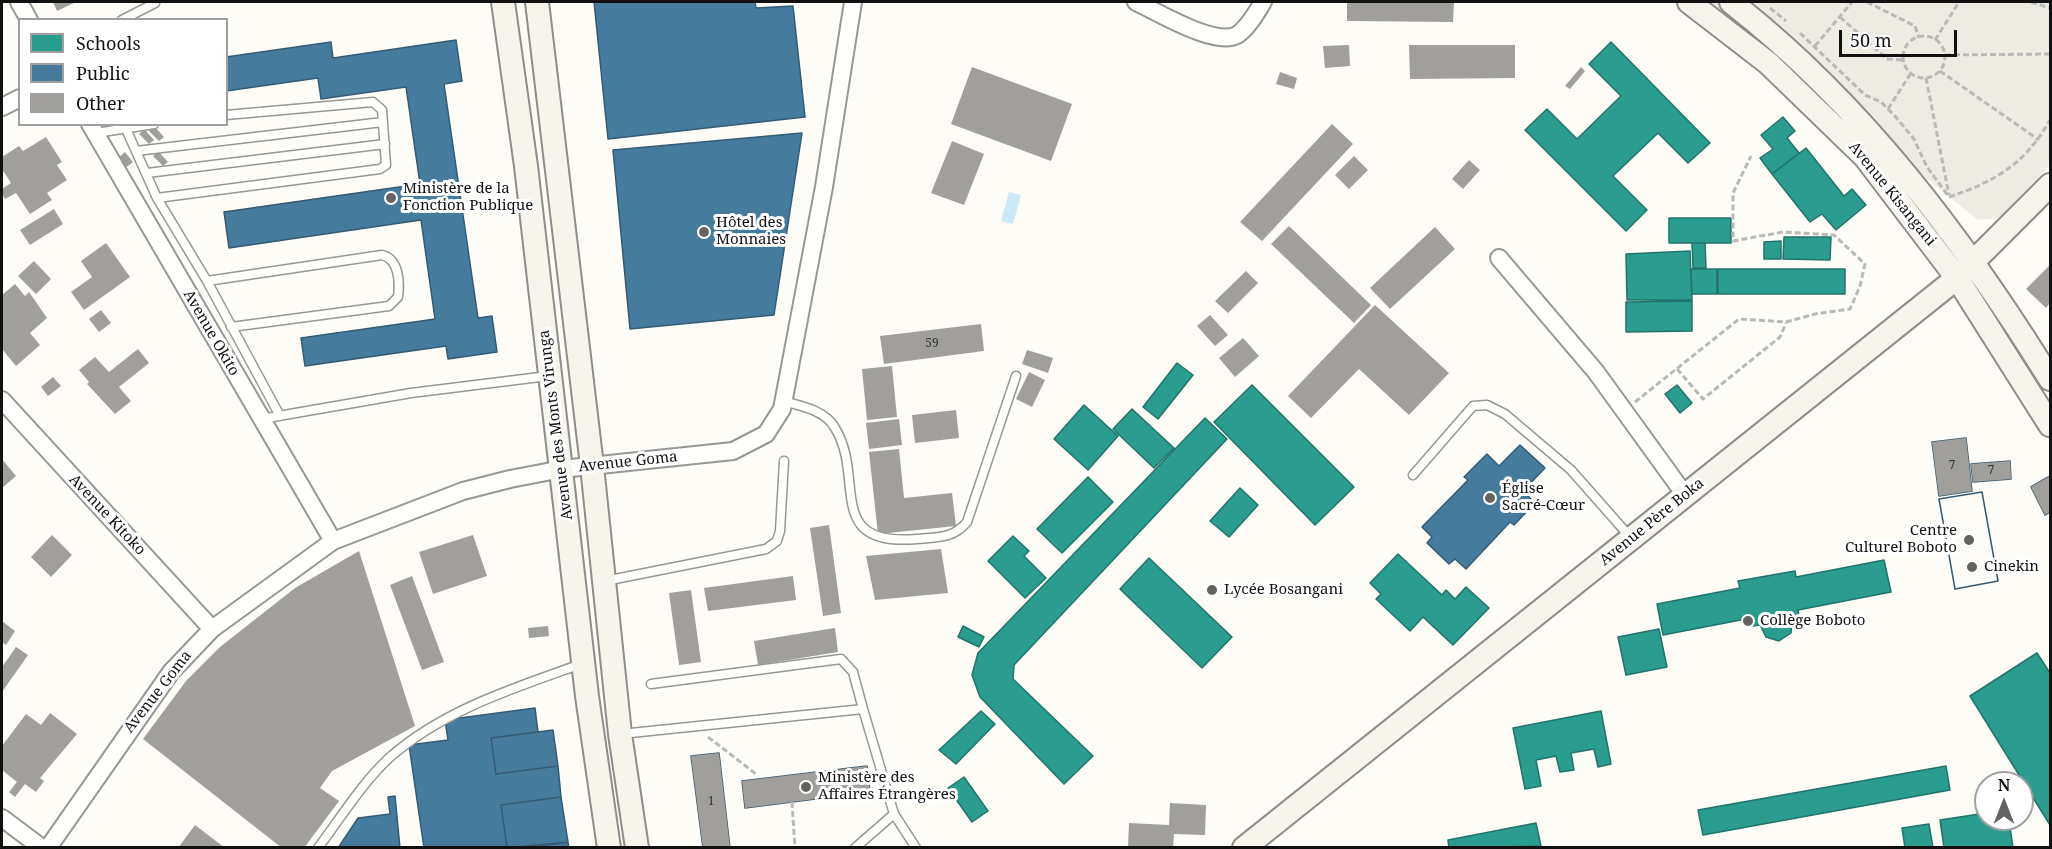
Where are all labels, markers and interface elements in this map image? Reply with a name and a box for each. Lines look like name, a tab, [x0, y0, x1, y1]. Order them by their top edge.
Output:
legend	[18, 18, 228, 126]
scale bar	[1842, 18, 1960, 56]
text: 50 m	[1850, 28, 1892, 52]
text: Schools	[76, 31, 141, 55]
text: Public	[76, 61, 130, 85]
text: Other	[76, 91, 125, 115]
street label: Avenue Kisangani	[1845, 138, 1939, 250]
place label: Ministère de la Fonction Publique	[403, 180, 533, 215]
marker: Ministère de la Fonction Publique	[384, 191, 398, 205]
place label: Hôtel des Monnaies	[716, 214, 786, 249]
marker: Hôtel des Monnaies	[697, 225, 711, 239]
street label: Avenue Okito	[179, 287, 243, 379]
street label: Avenue des Monts Virunga	[535, 329, 577, 521]
house number: 59	[925, 337, 939, 351]
street label: Avenue Goma	[578, 448, 678, 476]
house number: 7	[1949, 459, 1955, 473]
house number: 7	[1988, 464, 1994, 478]
street label: Avenue Kitoko	[65, 471, 149, 559]
street label: Avenue Père Boka	[1596, 474, 1708, 570]
place label: Église Sacré-Cœur	[1502, 480, 1585, 515]
marker: Église Sacré-Cœur	[1483, 491, 1497, 505]
place label: Centre Culturel Boboto	[1845, 522, 1957, 557]
marker: Centre Culturel Boboto	[1962, 533, 1976, 547]
place label: Cinekin	[1984, 558, 2039, 576]
marker: Cinekin	[1965, 560, 1979, 574]
place label: Lycée Bosangani	[1224, 581, 1343, 599]
marker: Lycée Bosangani	[1205, 583, 1219, 597]
place label: Collège Boboto	[1760, 612, 1865, 630]
marker: Collège Boboto	[1741, 614, 1755, 628]
street label: Avenue Goma	[120, 647, 196, 737]
place label: Ministère des Affaires Étrangères	[818, 769, 956, 804]
north arrow	[1974, 771, 2034, 831]
text: N	[1998, 774, 2010, 796]
marker: Ministère des Affaires Étrangères	[799, 780, 813, 794]
house number: 1	[708, 795, 714, 809]

